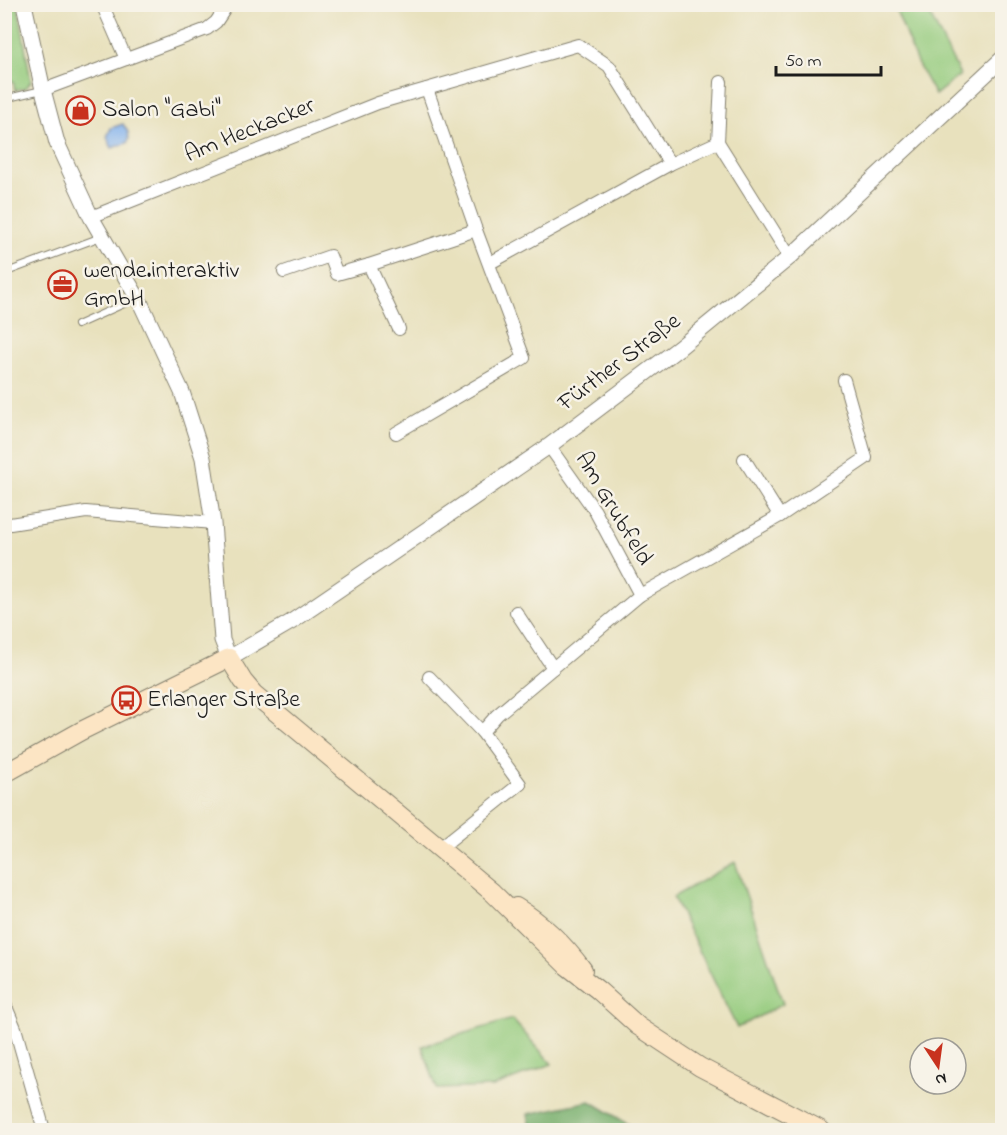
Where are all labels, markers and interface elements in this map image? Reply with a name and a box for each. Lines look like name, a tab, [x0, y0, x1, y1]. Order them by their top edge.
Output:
scale bar	[776, 39, 881, 77]
text: 50 m	[785, 49, 822, 75]
street label: Am Heckacker	[180, 89, 321, 173]
place label: Salon "Gabi"	[102, 93, 221, 128]
shop icon: Salon "Gabi"	[65, 94, 97, 126]
place label: wende.interaktiv GmbH	[84, 254, 240, 317]
office icon: wende.interaktiv GmbH	[47, 269, 79, 301]
street label: Fürther Straße	[550, 305, 689, 421]
street label: Am Grubfeld	[565, 445, 661, 573]
place label: Erlanger Straße	[147, 683, 300, 718]
bus stop icon: Erlanger Straße	[110, 684, 142, 716]
north arrow	[908, 1036, 968, 1096]
text: N	[933, 1066, 949, 1092]

